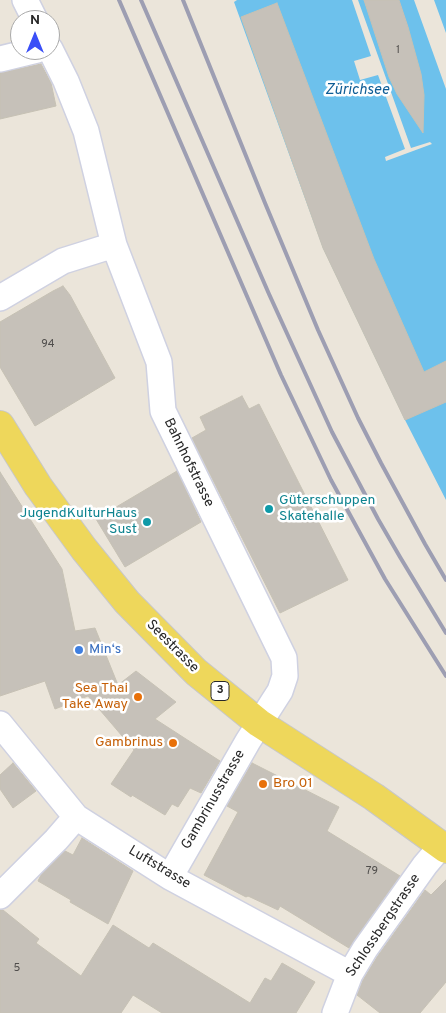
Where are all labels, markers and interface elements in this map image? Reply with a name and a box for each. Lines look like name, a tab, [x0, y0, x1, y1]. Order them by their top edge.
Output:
north arrow	[10, 10, 60, 60]
text: N	[30, 12, 40, 29]
house number: 1	[396, 44, 400, 58]
water label: Zürichsee	[325, 82, 389, 100]
house number: 94	[41, 338, 55, 352]
street label: Bahnhofstrasse	[159, 416, 217, 510]
place label: Güterschuppen Skatehalle	[279, 493, 375, 526]
marker: Güterschuppen Skatehalle	[263, 503, 275, 515]
place label: JugendKulturHaus Sust	[20, 506, 137, 538]
marker: JugendKulturHaus Sust	[141, 516, 153, 528]
street label: Seestrasse	[142, 617, 202, 677]
place label: Min‘s	[89, 642, 121, 658]
marker: Min‘s	[73, 644, 85, 656]
place label: Sea Thai Take Away	[62, 681, 128, 714]
road number: 3	[211, 681, 229, 700]
marker: Sea Thai Take Away	[132, 691, 144, 703]
place label: Gambrinus	[95, 735, 163, 751]
marker: Gambrinus	[167, 737, 179, 749]
street label: Gambrinusstrasse	[179, 747, 249, 853]
place label: Bro 01	[273, 776, 313, 792]
marker: Bro 01	[257, 778, 269, 790]
street label: Luftstrasse	[125, 843, 193, 893]
house number: 79	[366, 865, 378, 879]
street label: Schlossbergstrasse	[343, 871, 425, 981]
house number: 5	[14, 962, 20, 976]

